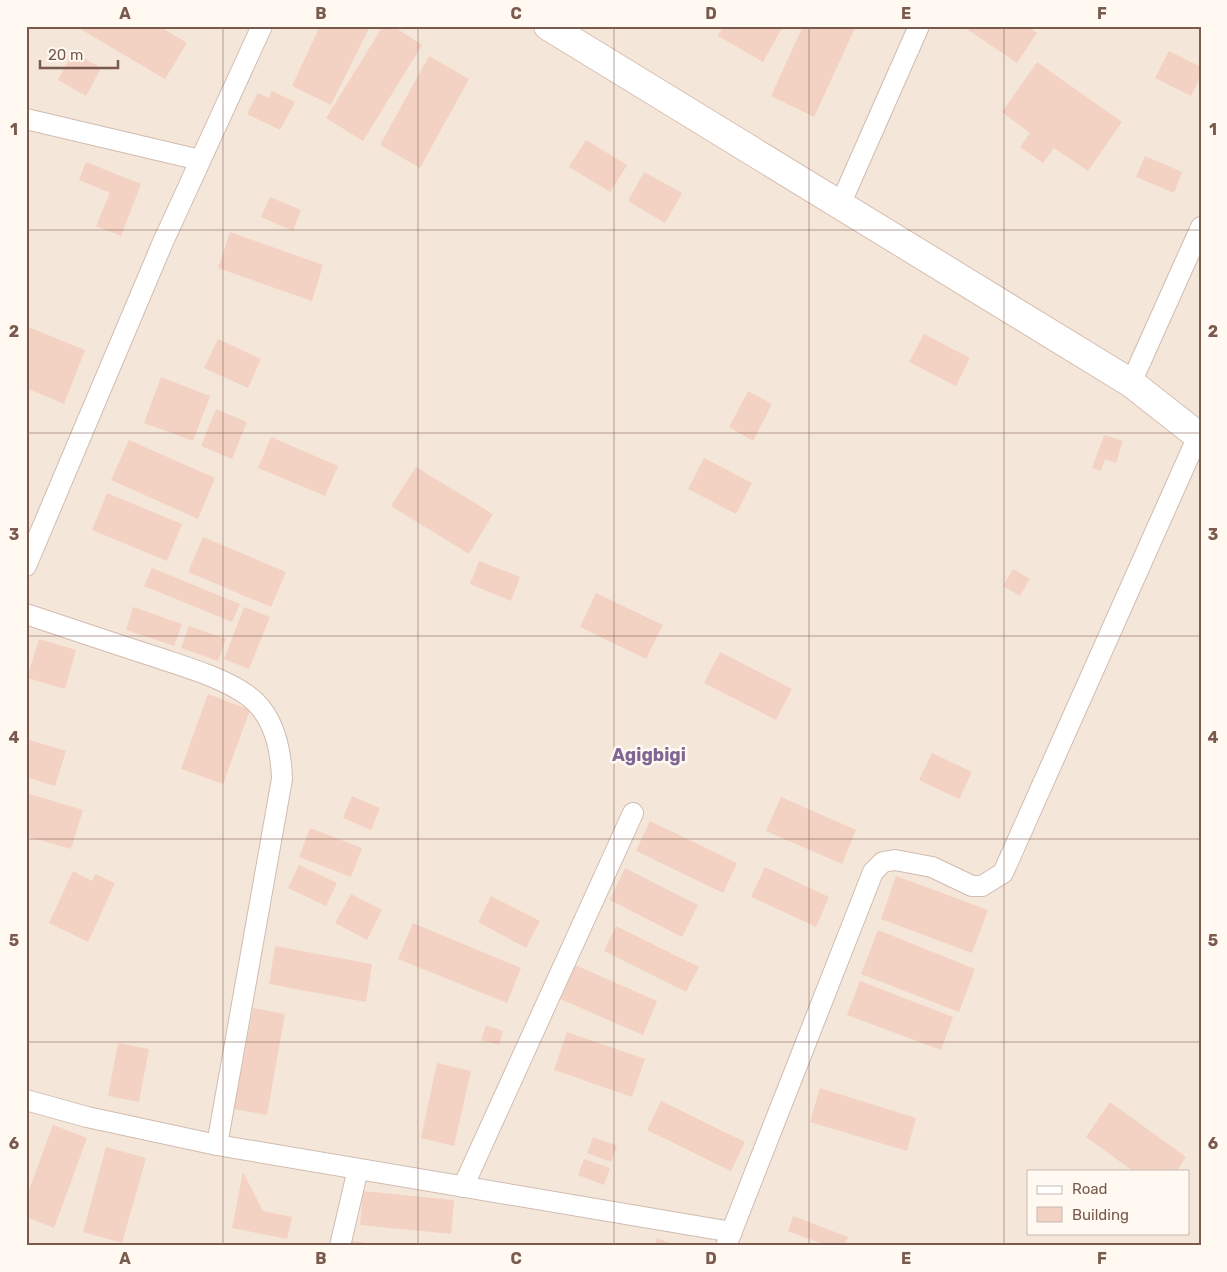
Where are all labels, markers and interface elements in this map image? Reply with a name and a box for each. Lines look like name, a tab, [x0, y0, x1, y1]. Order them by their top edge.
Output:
text: A	[119, 4, 131, 23]
text: B	[315, 4, 327, 23]
text: C	[510, 4, 522, 23]
text: D	[705, 4, 717, 23]
text: E	[901, 4, 911, 23]
text: F	[1097, 4, 1107, 23]
scale bar	[40, 38, 118, 70]
text: 20 m	[48, 46, 83, 64]
text: 1	[10, 120, 18, 139]
text: 1	[1209, 120, 1217, 139]
text: 2	[9, 322, 19, 341]
text: 2	[1208, 322, 1218, 341]
text: 3	[9, 525, 19, 544]
text: 3	[1208, 525, 1218, 544]
text: 4	[9, 728, 20, 747]
text: 4	[1208, 728, 1219, 747]
district label: Agigbigi	[612, 744, 686, 766]
text: 5	[9, 931, 19, 950]
text: 5	[1208, 931, 1218, 950]
text: 6	[9, 1134, 19, 1153]
text: 6	[1208, 1134, 1218, 1153]
legend	[1027, 1170, 1190, 1234]
text: Road	[1072, 1180, 1108, 1198]
text: Building	[1072, 1206, 1129, 1224]
text: A	[119, 1249, 131, 1268]
text: B	[315, 1249, 327, 1268]
text: C	[510, 1249, 522, 1268]
text: D	[705, 1249, 717, 1268]
text: E	[901, 1249, 911, 1268]
text: F	[1097, 1249, 1107, 1268]

